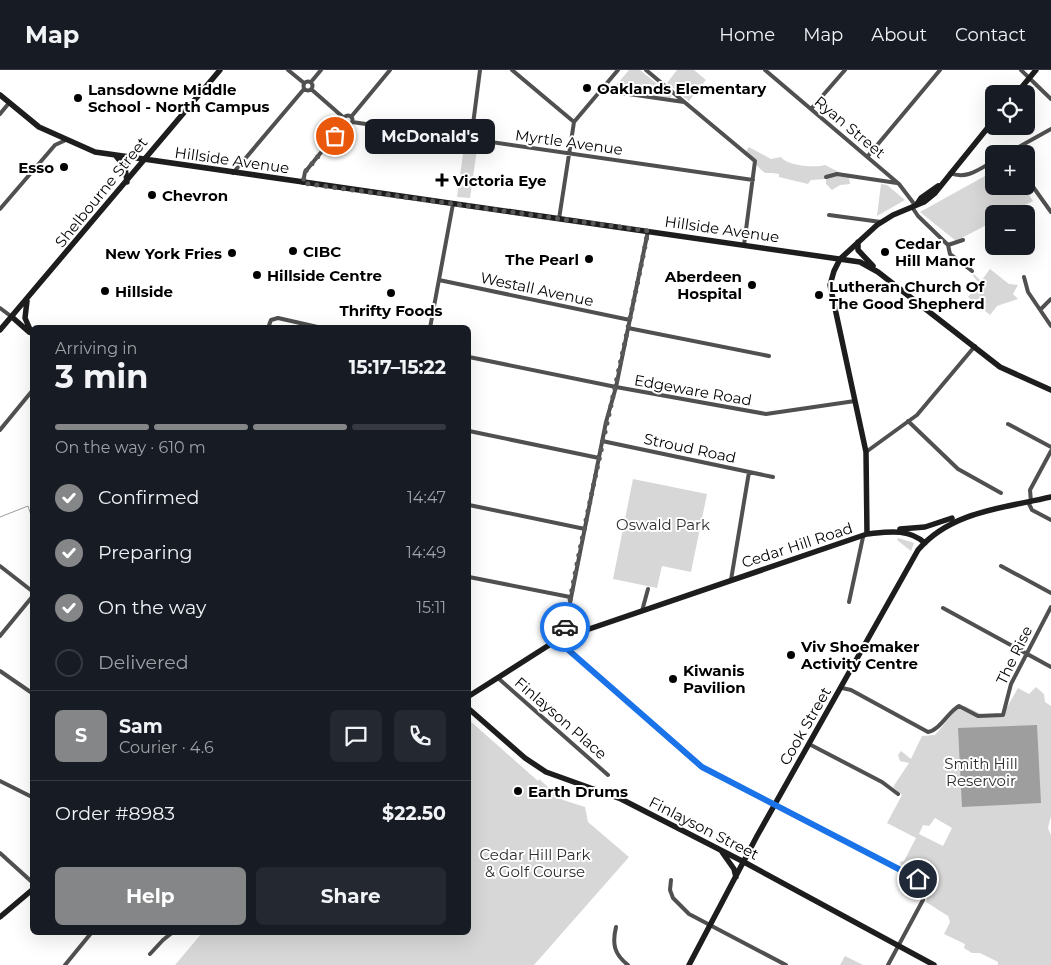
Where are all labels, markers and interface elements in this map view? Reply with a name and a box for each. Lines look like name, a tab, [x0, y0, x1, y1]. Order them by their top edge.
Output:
text: Map	[25, 20, 79, 49]
text: Home	[719, 24, 775, 46]
text: Map	[803, 24, 843, 46]
text: About	[871, 24, 927, 46]
text: Contact	[955, 24, 1026, 46]
place label: Oaklands Elementary	[597, 79, 767, 98]
place label: Lansdowne Middle School - North Campus	[88, 80, 269, 116]
marker: Oaklands Elementary	[581, 82, 593, 94]
map controls	[985, 85, 1035, 255]
button: locate	[985, 85, 1035, 135]
marker: Lansdowne Middle School - North Campus	[72, 92, 84, 104]
street label: Ryan Street	[811, 92, 889, 162]
pin	[314, 115, 356, 157]
callout: McDonald's	[365, 118, 495, 154]
icon: bag	[321, 122, 349, 150]
street label: Myrtle Avenue	[514, 125, 624, 159]
text: McDonald's	[381, 127, 479, 146]
street label: Shelbourne Street	[51, 133, 151, 251]
street label: Hillside Avenue	[174, 143, 290, 177]
button: +	[985, 145, 1035, 195]
place label: Esso	[18, 158, 54, 177]
marker: Esso	[58, 161, 70, 173]
place label: Victoria Eye	[452, 171, 546, 190]
marker: Victoria Eye	[435, 173, 449, 187]
place label: Chevron	[162, 186, 228, 205]
marker: Chevron	[146, 189, 158, 201]
button: −	[985, 205, 1035, 255]
street label: Hillside Avenue	[664, 212, 780, 246]
place label: Cedar Hill Manor	[895, 234, 976, 270]
place label: CIBC	[303, 242, 341, 261]
place label: New York Fries	[105, 244, 222, 263]
marker: CIBC	[287, 245, 299, 257]
marker: Cedar Hill Manor	[879, 246, 891, 258]
marker: New York Fries	[226, 247, 238, 259]
place label: The Pearl	[505, 250, 579, 269]
marker: The Pearl	[583, 253, 595, 265]
place label: Hillside Centre	[267, 266, 382, 285]
place label: Aberdeen Hospital	[664, 267, 742, 303]
street label: Westall Avenue	[479, 268, 595, 310]
marker: Hillside Centre	[251, 269, 263, 281]
place label: Lutheran Church Of The Good Shepherd	[829, 277, 985, 313]
marker: Aberdeen Hospital	[746, 279, 758, 291]
place label: Hillside	[115, 282, 173, 301]
marker: Hillside	[99, 285, 111, 297]
marker: Thrifty Foods	[385, 287, 397, 299]
marker: Lutheran Church Of The Good Shepherd	[813, 289, 825, 301]
place label: Thrifty Foods	[339, 301, 443, 320]
text: Arriving in	[55, 339, 137, 358]
text: 15:17–15:22	[349, 356, 446, 379]
text: 3 min	[55, 357, 148, 396]
street label: Edgeware Road	[633, 370, 753, 410]
street label: Stroud Road	[642, 429, 738, 467]
text: On the way · 610 m	[55, 438, 206, 457]
icon: check	[55, 484, 83, 512]
text: Confirmed	[98, 486, 199, 509]
text: 14:47	[407, 488, 446, 507]
park label: Oswald Park	[616, 515, 710, 534]
street label: Cedar Hill Road	[739, 518, 855, 572]
icon: check	[55, 539, 83, 567]
text: Preparing	[98, 541, 193, 564]
text: 14:49	[406, 543, 446, 562]
icon: check	[55, 594, 83, 622]
text: On the way	[98, 596, 206, 619]
text: 15:11	[416, 598, 446, 617]
courier	[540, 602, 590, 652]
icon: car	[551, 613, 579, 641]
street label: The Rise	[992, 623, 1036, 687]
place label: Viv Shoemaker Activity Centre	[800, 637, 920, 673]
marker: Viv Shoemaker Activity Centre	[785, 649, 797, 661]
text: Delivered	[98, 651, 189, 674]
place label: Kiwanis Pavilion	[683, 661, 746, 697]
street label: Finlayson Place	[511, 673, 611, 763]
marker: Kiwanis Pavilion	[667, 673, 679, 685]
street label: Cook Street	[775, 683, 835, 769]
button: chat	[330, 710, 382, 762]
button: phone	[394, 710, 446, 762]
text: Sam	[119, 715, 163, 738]
text: S	[75, 724, 87, 747]
text: Courier · 4.6	[119, 738, 214, 757]
park label: Smith Hill Reservoir	[944, 754, 1018, 790]
place label: Earth Drums	[528, 782, 628, 801]
marker: Earth Drums	[512, 785, 524, 797]
street label: Finlayson Street	[646, 792, 762, 864]
text: Order #8983	[55, 802, 175, 825]
text: $22.50	[382, 802, 446, 825]
park label: Cedar Hill Park & Golf Course	[480, 845, 590, 881]
pin	[897, 858, 939, 900]
icon: home	[904, 865, 932, 893]
button: Help	[55, 867, 246, 925]
button: Share	[256, 867, 446, 925]

